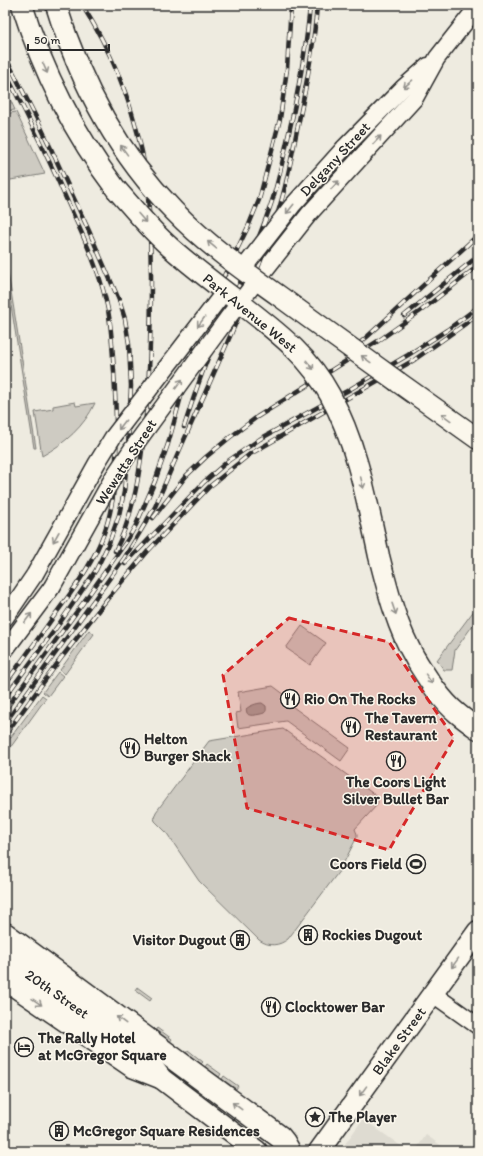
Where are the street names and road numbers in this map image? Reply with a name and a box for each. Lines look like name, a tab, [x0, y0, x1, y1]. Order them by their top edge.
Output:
street label: Delgany Street	[296, 118, 374, 200]
street label: Park Avenue West	[199, 269, 301, 357]
street label: Wewatta Street	[92, 415, 161, 508]
street label: 20th Street	[22, 965, 93, 1023]
street label: Blake Street	[368, 1003, 430, 1079]

